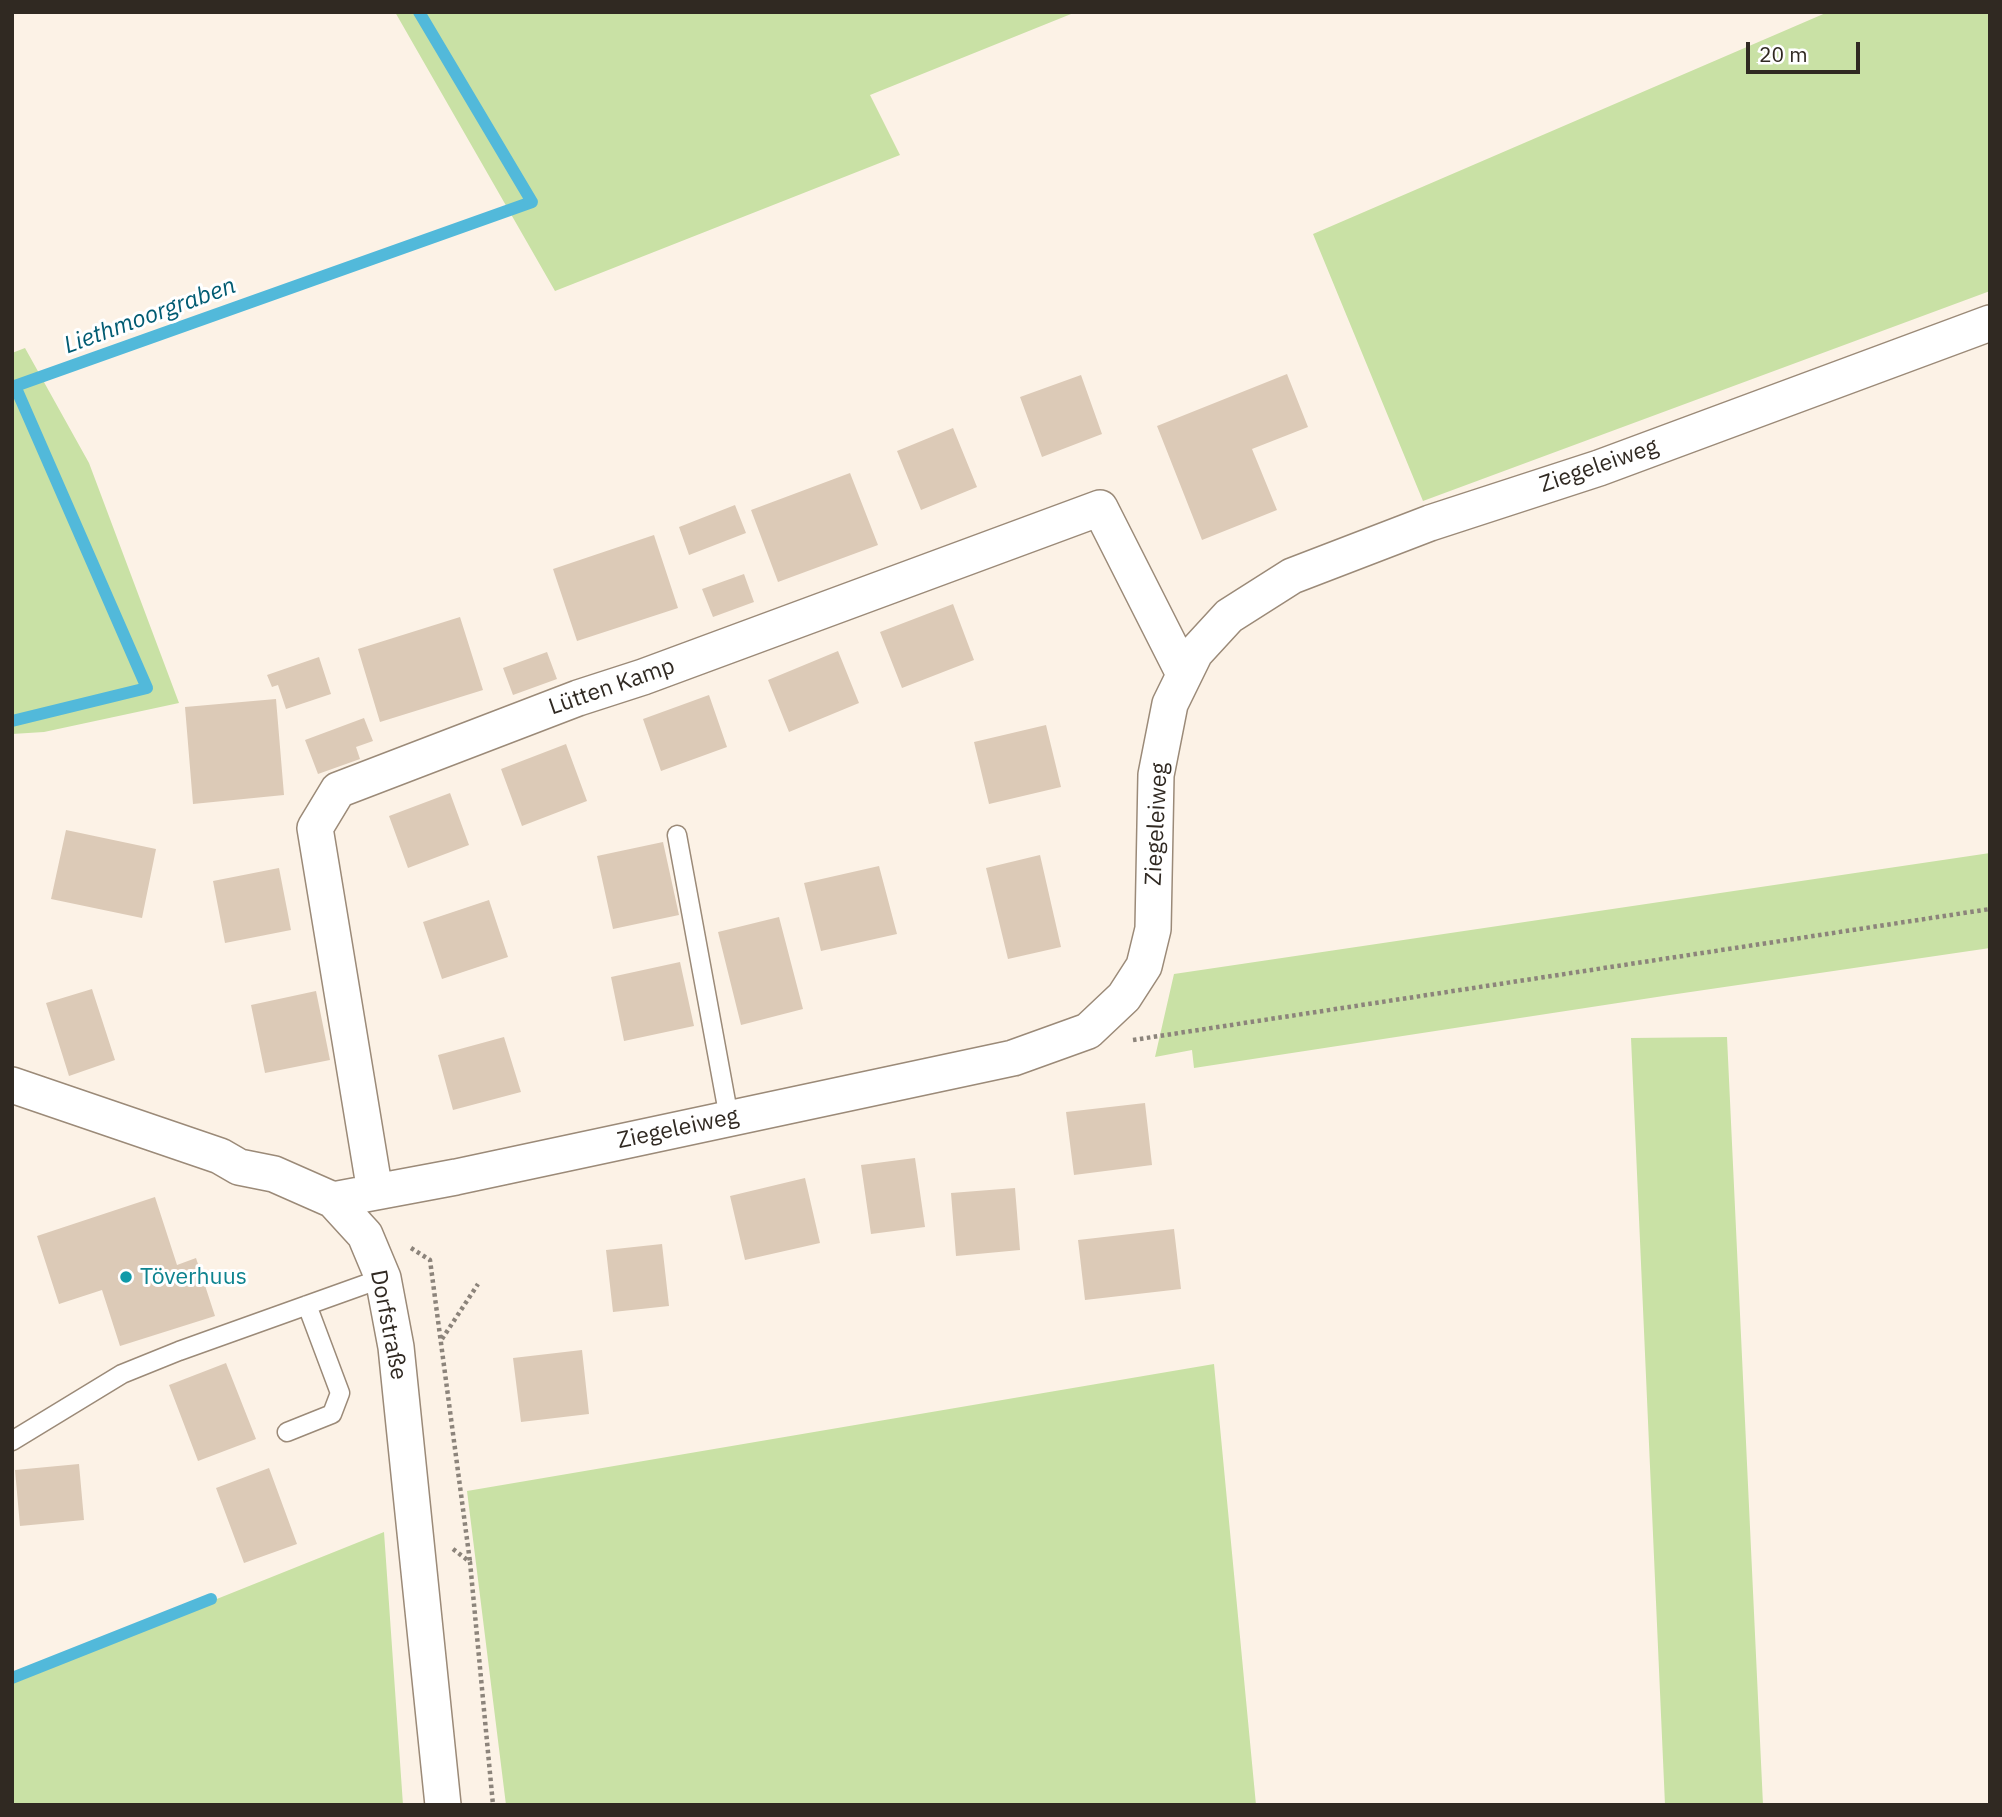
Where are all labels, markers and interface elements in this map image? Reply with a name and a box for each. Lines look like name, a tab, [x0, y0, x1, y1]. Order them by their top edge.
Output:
scale bar	[1750, 28, 1864, 72]
text: 20 m	[1759, 40, 1808, 68]
water label: Liethmoorgraben	[60, 272, 240, 360]
street label: Ziegeleiweg	[1536, 433, 1662, 499]
street label: Lütten Kamp	[545, 653, 679, 721]
street label: Ziegeleiweg	[1140, 762, 1174, 886]
street label: Ziegeleiweg	[615, 1103, 741, 1155]
place label: Töverhuus	[140, 1263, 247, 1291]
street label: Dorfstraße	[364, 1268, 412, 1382]
marker: Töverhuus	[118, 1269, 134, 1285]

